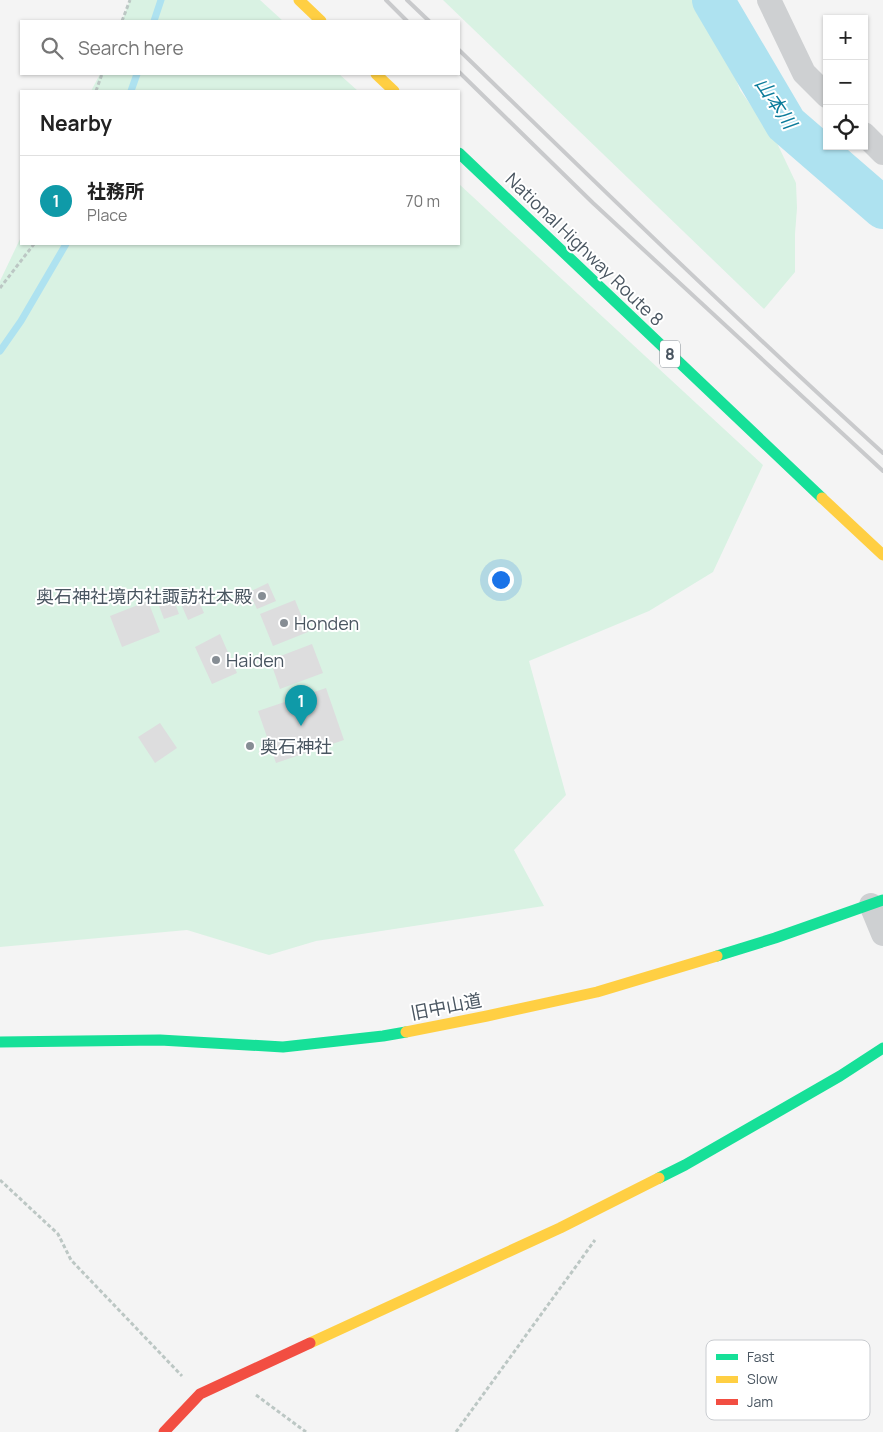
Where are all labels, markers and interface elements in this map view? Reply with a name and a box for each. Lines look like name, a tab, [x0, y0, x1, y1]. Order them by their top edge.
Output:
map controls	[823, 15, 868, 150]
button: +	[823, 15, 868, 60]
search box	[20, 20, 460, 75]
icon: search	[38, 34, 66, 62]
text: Search here	[78, 35, 184, 61]
button: −	[823, 60, 868, 105]
water label: 山本川	[749, 72, 804, 136]
button: locate	[823, 105, 868, 150]
text: Nearby	[40, 109, 112, 137]
street label: National Highway Route 8	[501, 167, 669, 331]
text: 社務所	[87, 178, 144, 204]
text: 1	[52, 190, 60, 212]
text: 70 m	[405, 190, 440, 212]
text: Place	[87, 204, 127, 226]
road number: 8	[660, 340, 680, 368]
your location	[488, 567, 514, 593]
place label: 奥石神社境内社諏訪社本殿	[36, 584, 252, 608]
marker: 奥石神社境内社諏訪社本殿	[256, 590, 268, 602]
place label: Honden	[294, 611, 359, 635]
marker: Honden	[278, 617, 290, 629]
place label: Haiden	[226, 648, 284, 672]
marker: Haiden	[210, 654, 222, 666]
pin: 1	[285, 685, 317, 726]
place label: 奥石神社	[260, 734, 332, 758]
marker: 奥石神社	[244, 740, 256, 752]
street label: 旧中山道	[408, 987, 484, 1025]
legend	[706, 1340, 870, 1420]
text: Fast	[747, 1347, 775, 1366]
text: Slow	[747, 1369, 778, 1388]
text: Jam	[747, 1392, 773, 1411]

